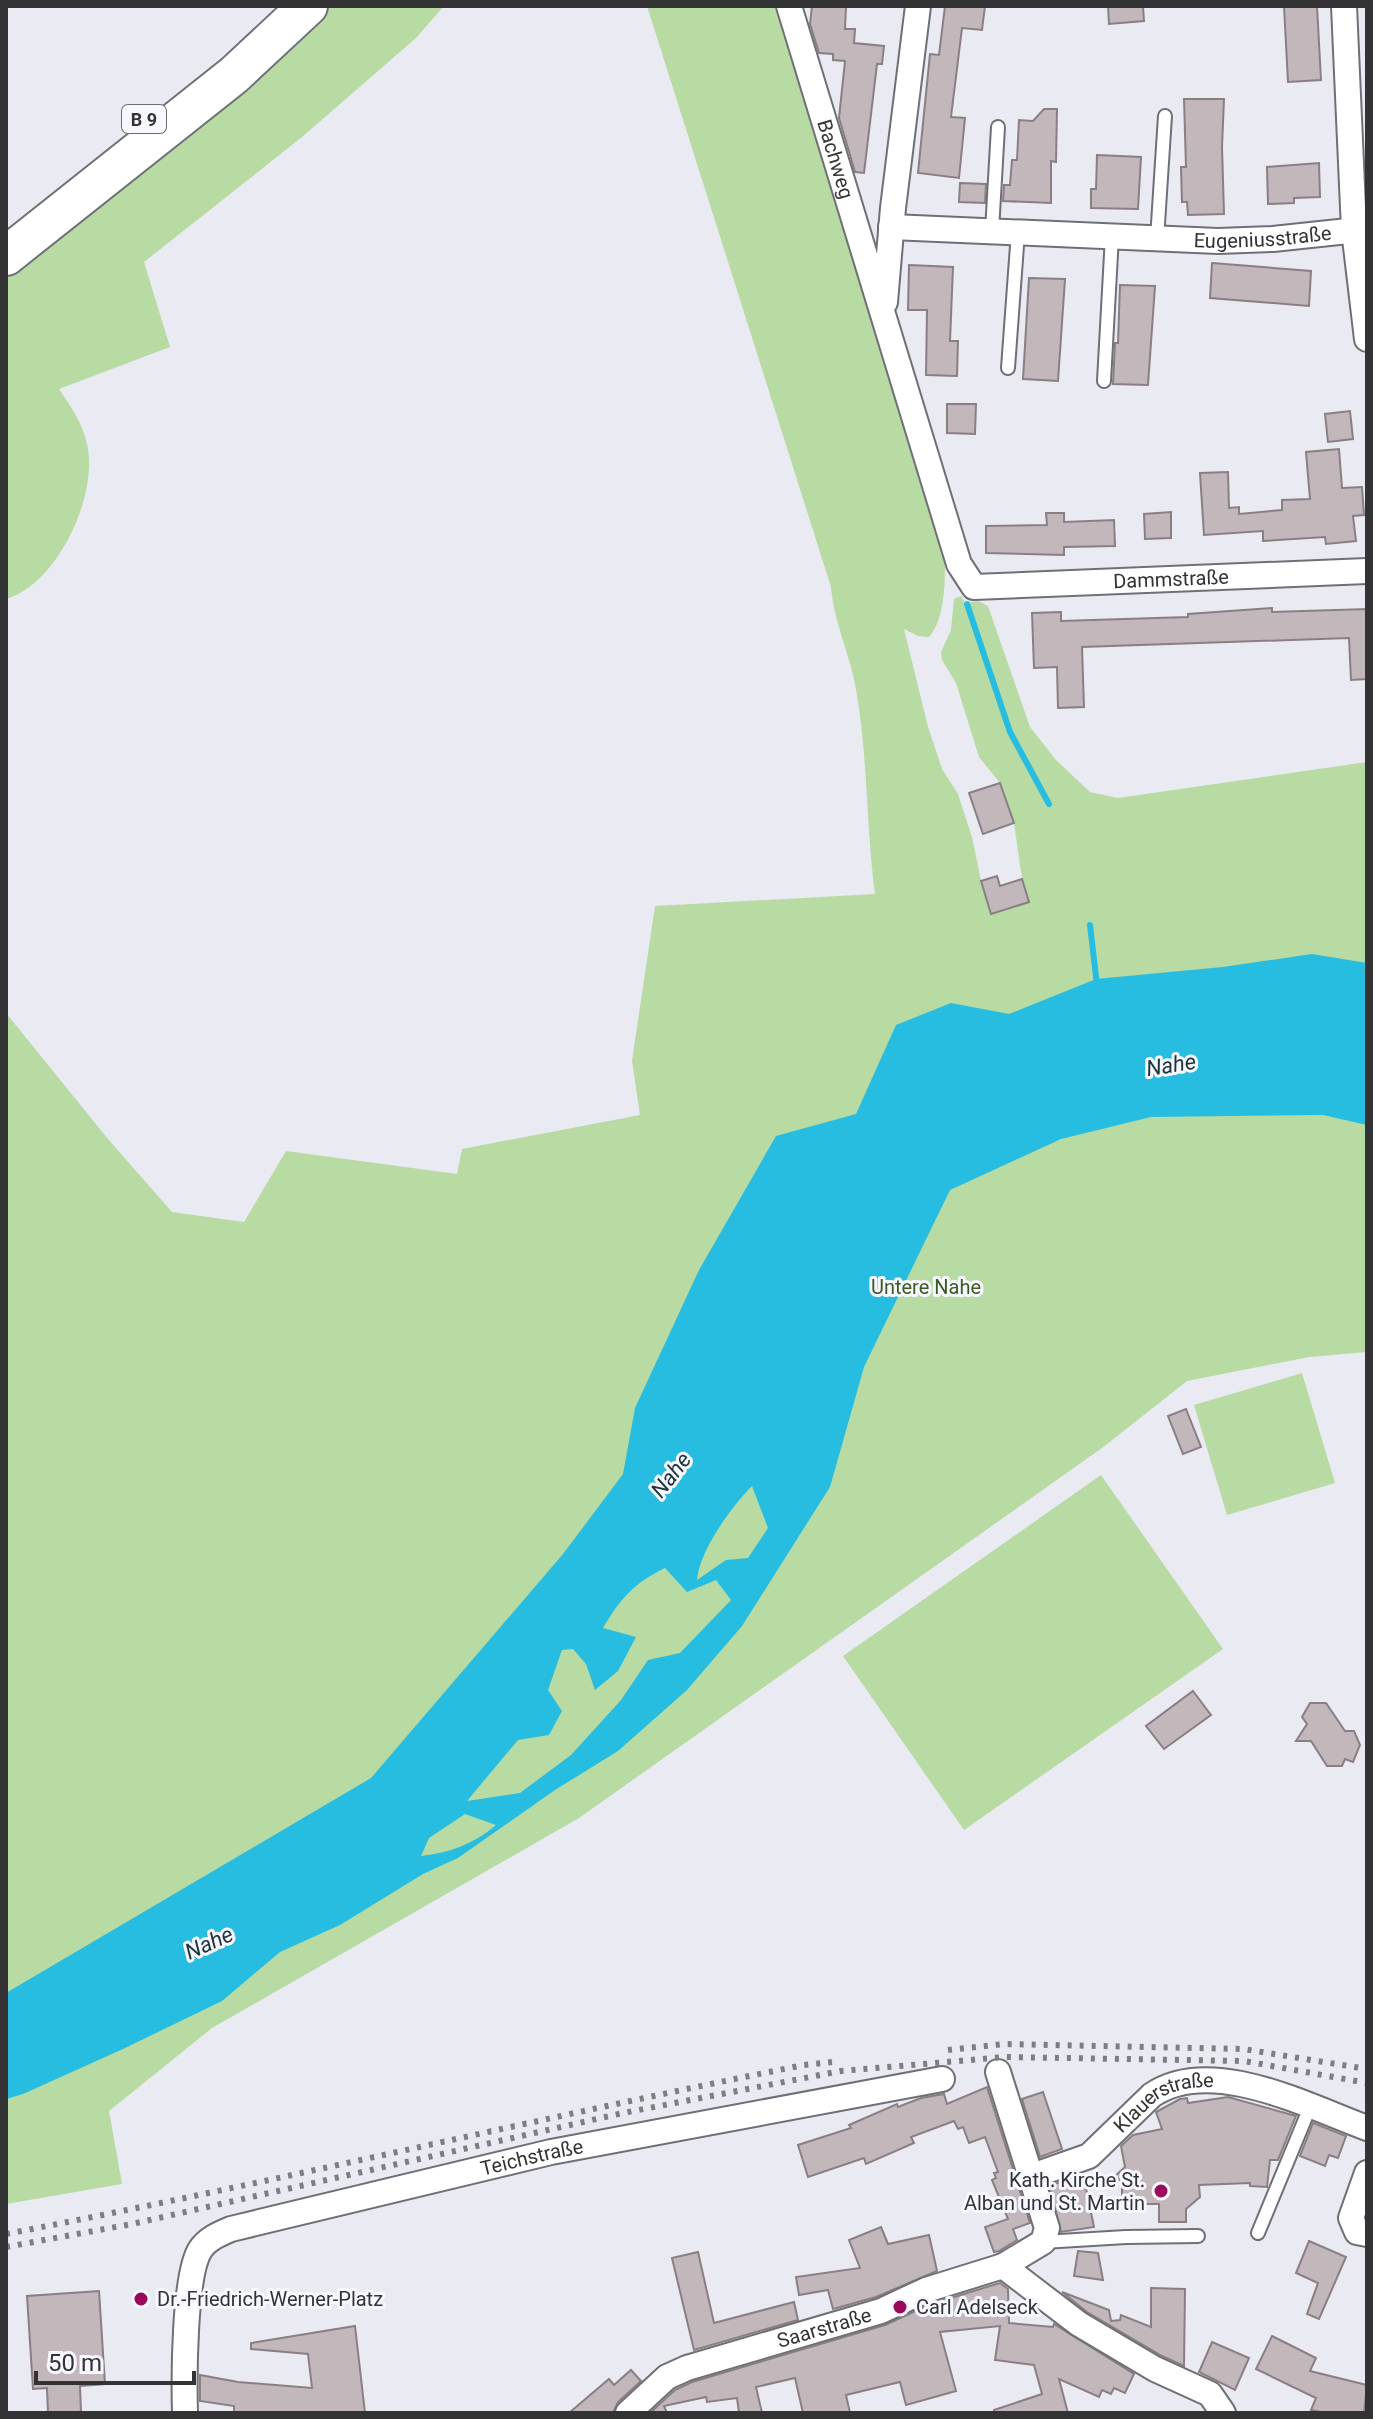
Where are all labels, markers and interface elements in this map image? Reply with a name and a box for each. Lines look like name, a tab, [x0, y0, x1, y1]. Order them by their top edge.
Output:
road number: B 9	[122, 105, 166, 133]
street label: Bachweg	[812, 116, 859, 202]
street label: Eugeniusstraße	[1193, 221, 1333, 253]
street label: Dammstraße	[1113, 565, 1229, 593]
water label: Nahe	[1144, 1049, 1198, 1081]
park label: Untere Nahe	[871, 1275, 981, 1299]
water label: Nahe	[646, 1448, 696, 1502]
water label: Nahe	[181, 1921, 237, 1965]
street label: Klauerstraße	[1109, 2068, 1214, 2138]
street label: Teichstraße	[478, 2134, 585, 2181]
place label: Kath. Kirche St. Alban und St. Martin	[964, 2168, 1145, 2215]
marker: Kath. Kirche St. Alban und St. Martin	[1152, 2182, 1170, 2200]
place label: Dr.-Friedrich-Werner-Platz	[157, 2287, 383, 2311]
marker: Dr.-Friedrich-Werner-Platz	[132, 2290, 150, 2308]
place label: Carl Adelseck	[916, 2295, 1039, 2319]
marker: Carl Adelseck	[891, 2298, 909, 2316]
street label: Saarstraße	[774, 2302, 874, 2353]
scale bar	[36, 2335, 194, 2385]
text: 50 m	[48, 2349, 102, 2377]

